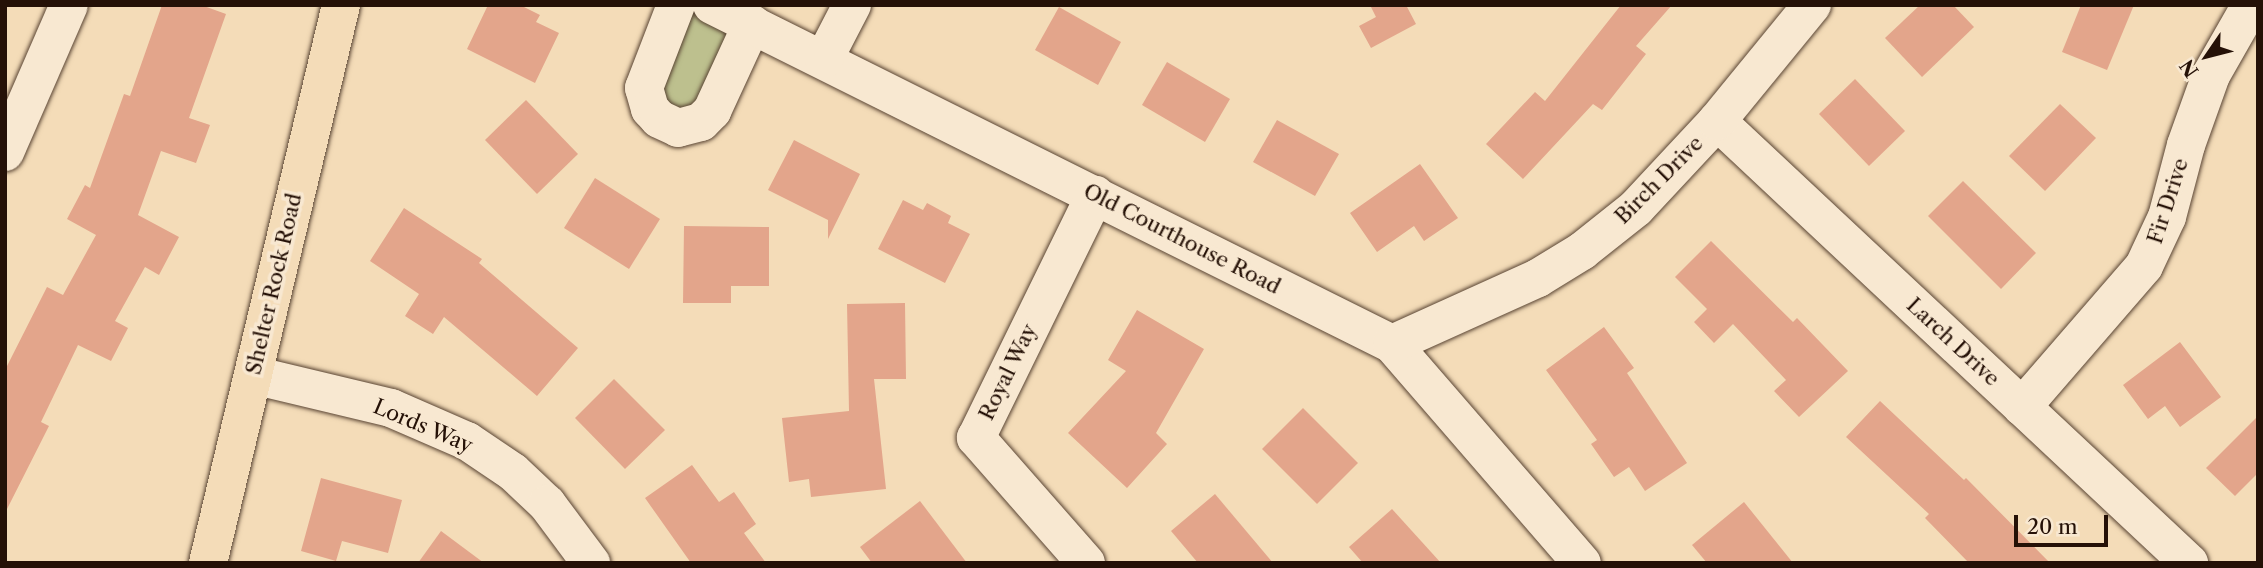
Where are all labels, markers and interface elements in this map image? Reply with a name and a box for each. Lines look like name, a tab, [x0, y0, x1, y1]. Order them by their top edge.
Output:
north arrow	[2172, 21, 2242, 91]
text: N	[2175, 55, 2204, 82]
street label: Birch Drive	[1610, 131, 1708, 229]
street label: Fir Drive	[2142, 155, 2194, 247]
street label: Old Courthouse Road	[1079, 178, 1285, 300]
street label: Shelter Rock Road	[241, 190, 307, 378]
street label: Larch Drive	[1901, 293, 2005, 391]
street label: Royal Way	[974, 319, 1042, 425]
street label: Lords Way	[369, 394, 477, 458]
scale bar	[2018, 502, 2112, 546]
text: 20 m	[2027, 514, 2078, 539]

